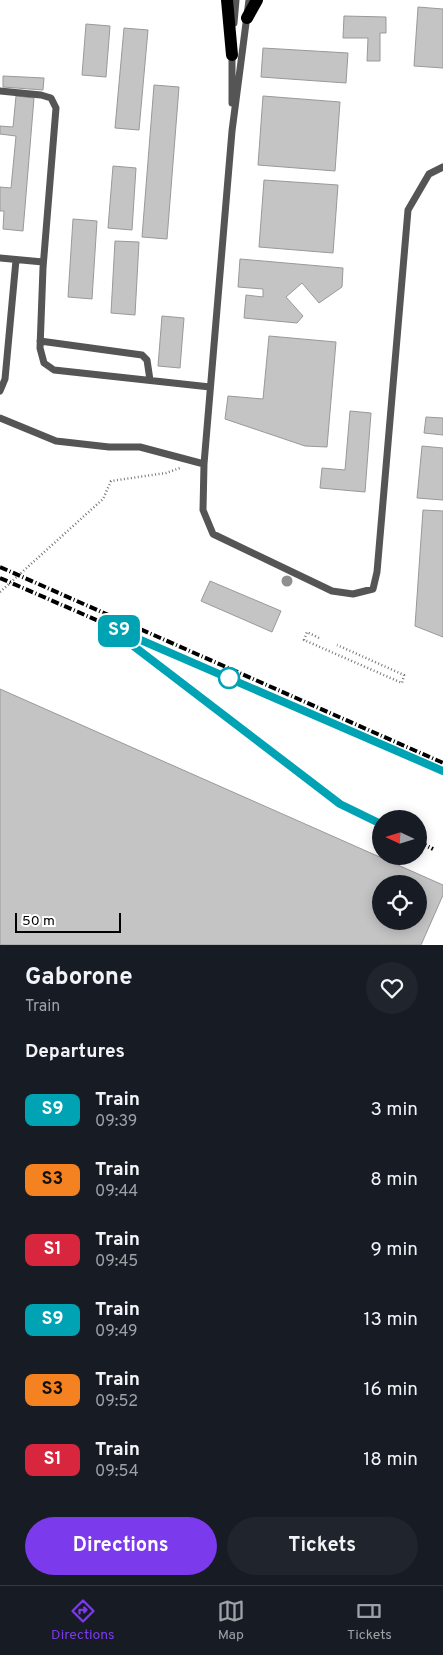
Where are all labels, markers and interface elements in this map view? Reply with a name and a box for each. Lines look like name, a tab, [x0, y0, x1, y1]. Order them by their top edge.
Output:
line badge: S9	[96, 615, 142, 647]
text: S9	[108, 619, 130, 642]
unlabelled marker	[218, 667, 240, 689]
north arrow	[372, 810, 428, 865]
map controls	[372, 810, 427, 930]
button: locate	[372, 875, 427, 930]
scale bar	[15, 910, 121, 933]
text: 50 m	[22, 913, 55, 930]
button: heart	[366, 962, 418, 1014]
text: Gaborone	[25, 963, 133, 993]
text: Train	[25, 997, 60, 1017]
text: Departures	[25, 1040, 125, 1064]
text: Train	[95, 1088, 140, 1112]
text: S9	[41, 1098, 64, 1121]
text: 3 min	[370, 1098, 418, 1122]
text: 09:39	[95, 1112, 137, 1132]
text: Train	[95, 1158, 140, 1182]
text: S3	[42, 1168, 63, 1191]
text: 8 min	[370, 1168, 418, 1192]
text: 09:44	[95, 1182, 138, 1202]
text: Train	[95, 1228, 140, 1252]
text: S1	[43, 1238, 62, 1261]
text: 9 min	[371, 1238, 418, 1262]
text: 09:45	[95, 1252, 138, 1272]
text: Train	[95, 1298, 140, 1322]
text: S9	[41, 1308, 64, 1331]
text: 13 min	[363, 1308, 418, 1332]
text: 09:49	[95, 1322, 138, 1342]
text: Train	[95, 1368, 140, 1392]
text: S3	[42, 1378, 63, 1401]
text: 16 min	[363, 1378, 418, 1402]
text: 09:52	[95, 1392, 138, 1412]
text: Train	[95, 1438, 140, 1462]
text: S1	[43, 1448, 62, 1471]
text: 18 min	[363, 1448, 418, 1472]
text: 09:54	[95, 1462, 139, 1482]
button: Directions	[25, 1517, 217, 1575]
button: Tickets	[227, 1517, 418, 1575]
tab: Directions	[51, 1597, 115, 1644]
tab: Map	[217, 1597, 245, 1644]
tab: Tickets	[347, 1597, 392, 1644]

